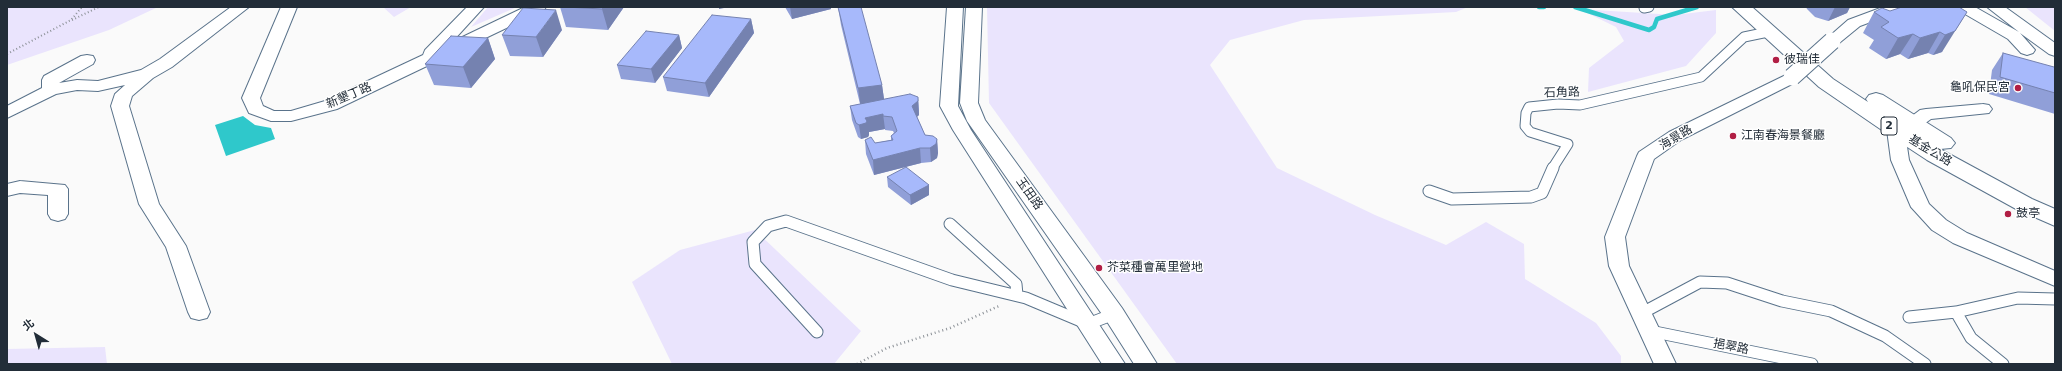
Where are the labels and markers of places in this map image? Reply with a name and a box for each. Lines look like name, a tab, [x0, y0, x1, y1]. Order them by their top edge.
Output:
place label: 彼瑞佳	[1784, 53, 1820, 67]
marker: 彼瑞佳	[1771, 55, 1781, 65]
place label: 龜吼保民宮	[1950, 81, 2010, 95]
marker: 龜吼保民宮	[2013, 83, 2023, 93]
place label: 江南春海景餐廳	[1741, 129, 1825, 143]
marker: 江南春海景餐廳	[1728, 131, 1738, 141]
place label: 鼓亭	[2016, 207, 2040, 221]
marker: 鼓亭	[2003, 209, 2013, 219]
place label: 芥菜種會萬里營地	[1107, 261, 1203, 275]
marker: 芥菜種會萬里營地	[1094, 263, 1104, 273]

